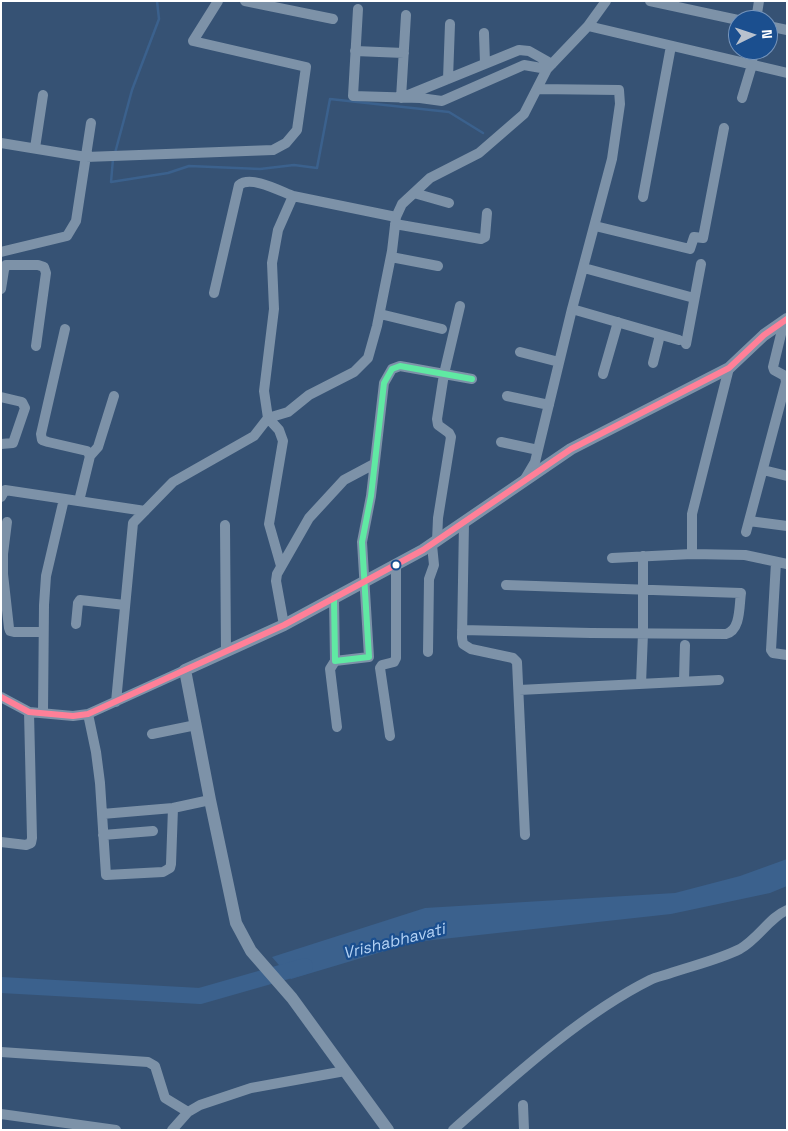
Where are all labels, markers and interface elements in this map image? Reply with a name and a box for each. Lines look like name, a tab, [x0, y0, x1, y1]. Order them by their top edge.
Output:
north arrow	[728, 10, 778, 60]
text: N	[758, 29, 776, 39]
unlabelled marker	[391, 560, 401, 570]
water label: Vrishabhavati	[341, 920, 447, 964]

